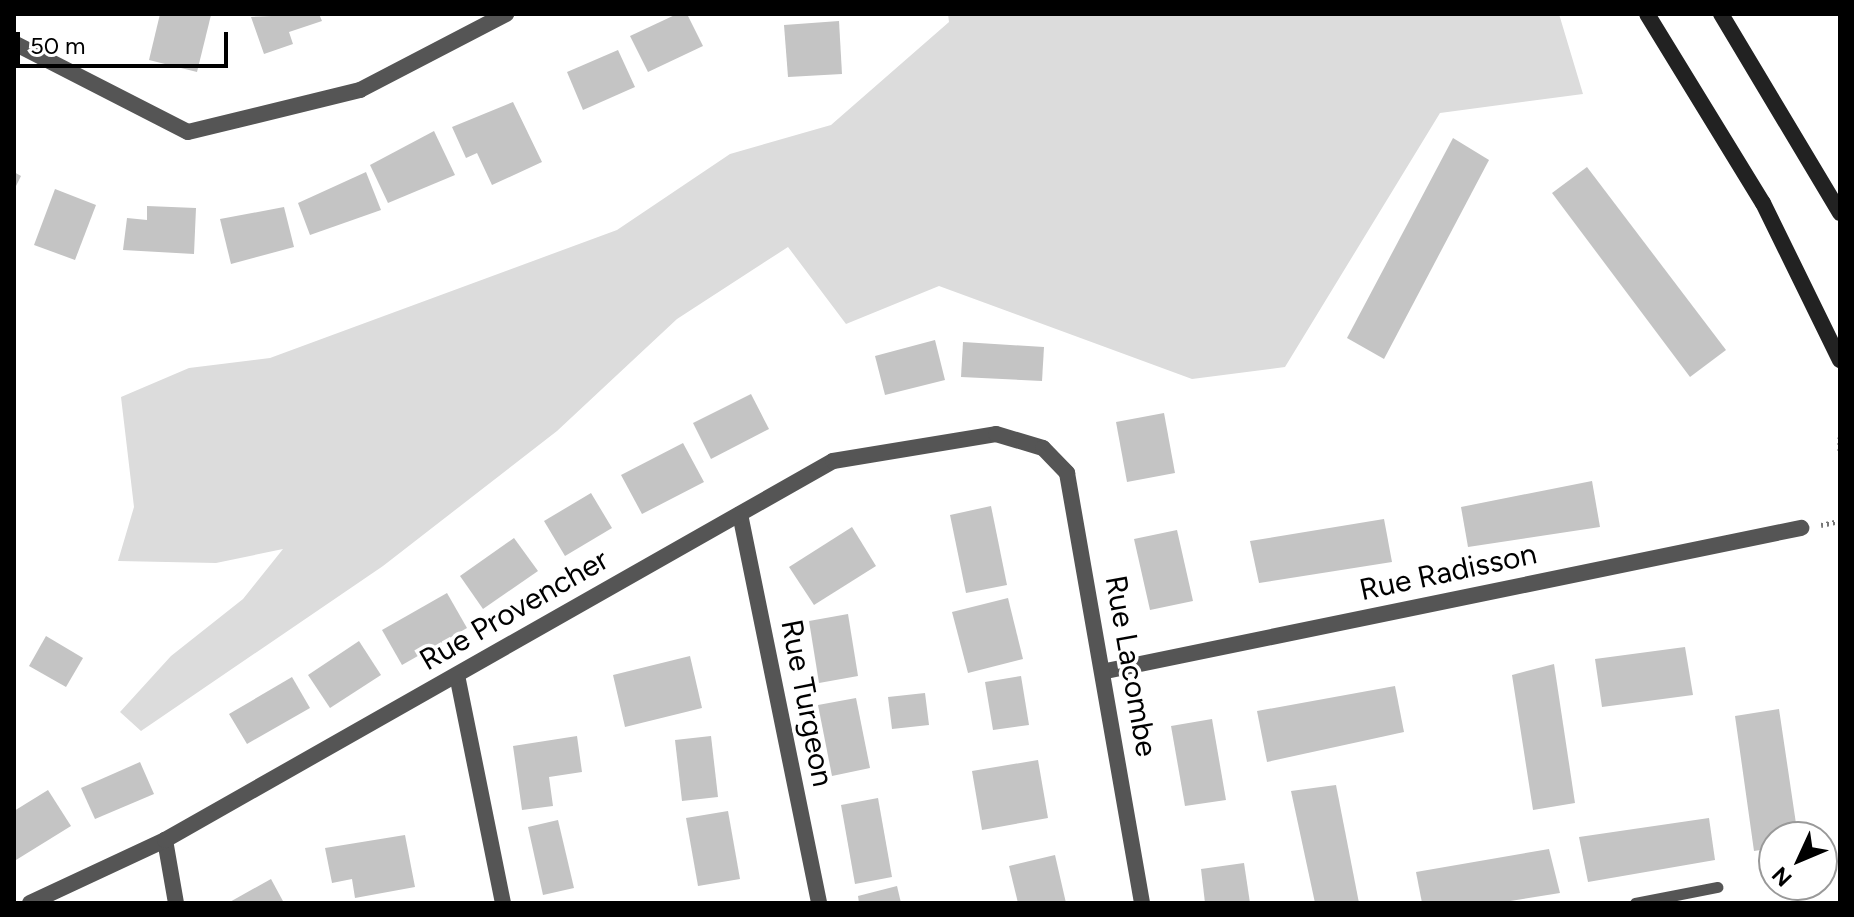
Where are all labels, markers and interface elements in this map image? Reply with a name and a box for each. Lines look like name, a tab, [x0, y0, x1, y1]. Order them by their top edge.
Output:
scale bar	[20, 16, 232, 66]
text: 50 m	[30, 31, 86, 60]
street label: Rue Radisson	[1356, 536, 1540, 608]
street label: Rue Provencher	[413, 542, 615, 678]
street label: Rue Lacombe	[1097, 573, 1165, 759]
street label: Rue Turgeon	[773, 616, 841, 790]
north arrow	[1758, 821, 1838, 901]
text: N	[1766, 861, 1797, 892]

